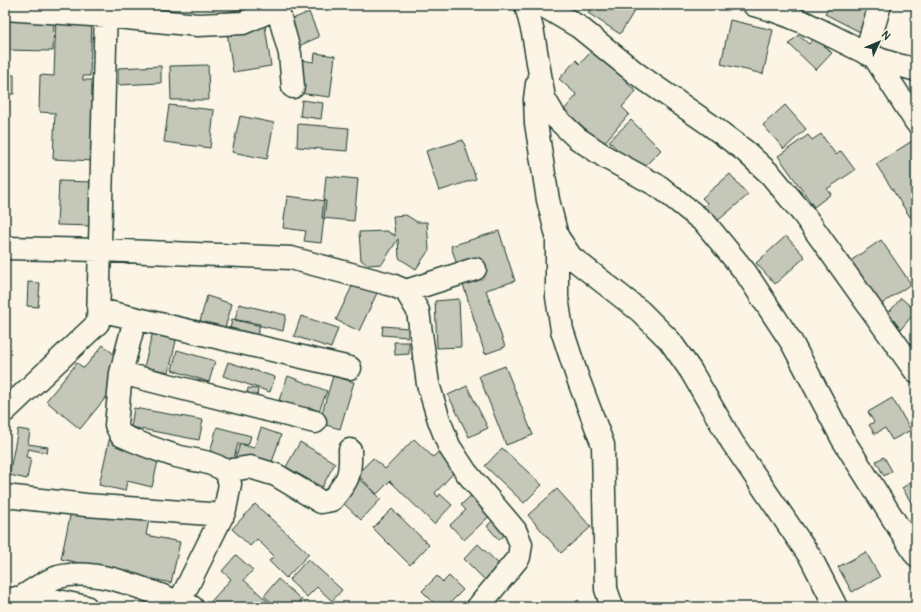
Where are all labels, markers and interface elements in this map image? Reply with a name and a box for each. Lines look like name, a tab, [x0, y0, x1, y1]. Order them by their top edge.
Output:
north arrow	[859, 22, 899, 62]
text: N	[879, 28, 893, 43]

